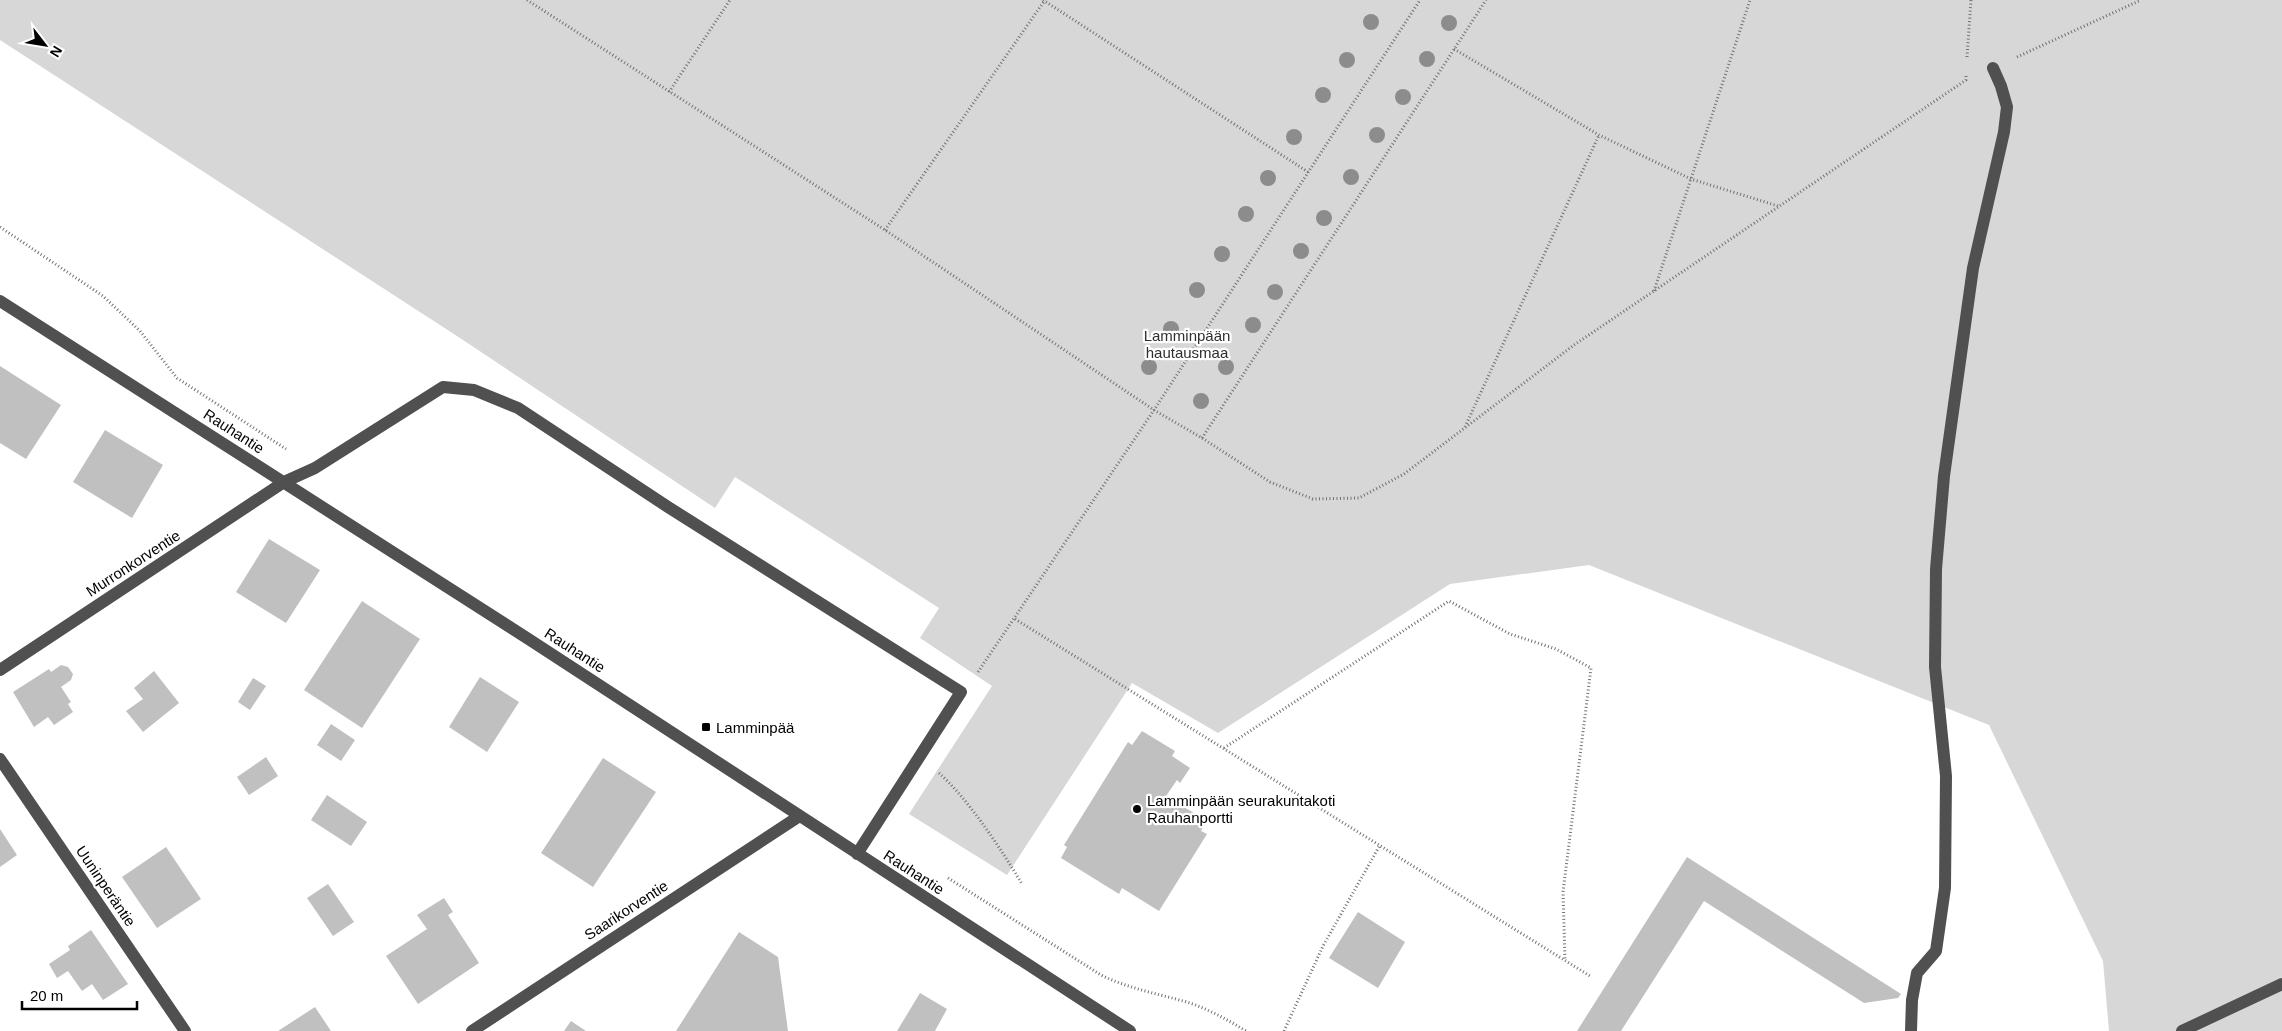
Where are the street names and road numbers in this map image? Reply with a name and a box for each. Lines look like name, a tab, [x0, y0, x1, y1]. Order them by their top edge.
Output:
street label: Rauhantie	[201, 405, 267, 457]
street label: Murronkorventie	[83, 526, 183, 600]
street label: Rauhantie	[542, 624, 608, 676]
street label: Uuninperäntie	[73, 843, 139, 929]
street label: Rauhantie	[881, 846, 947, 898]
street label: Saarikorventie	[581, 877, 671, 943]

